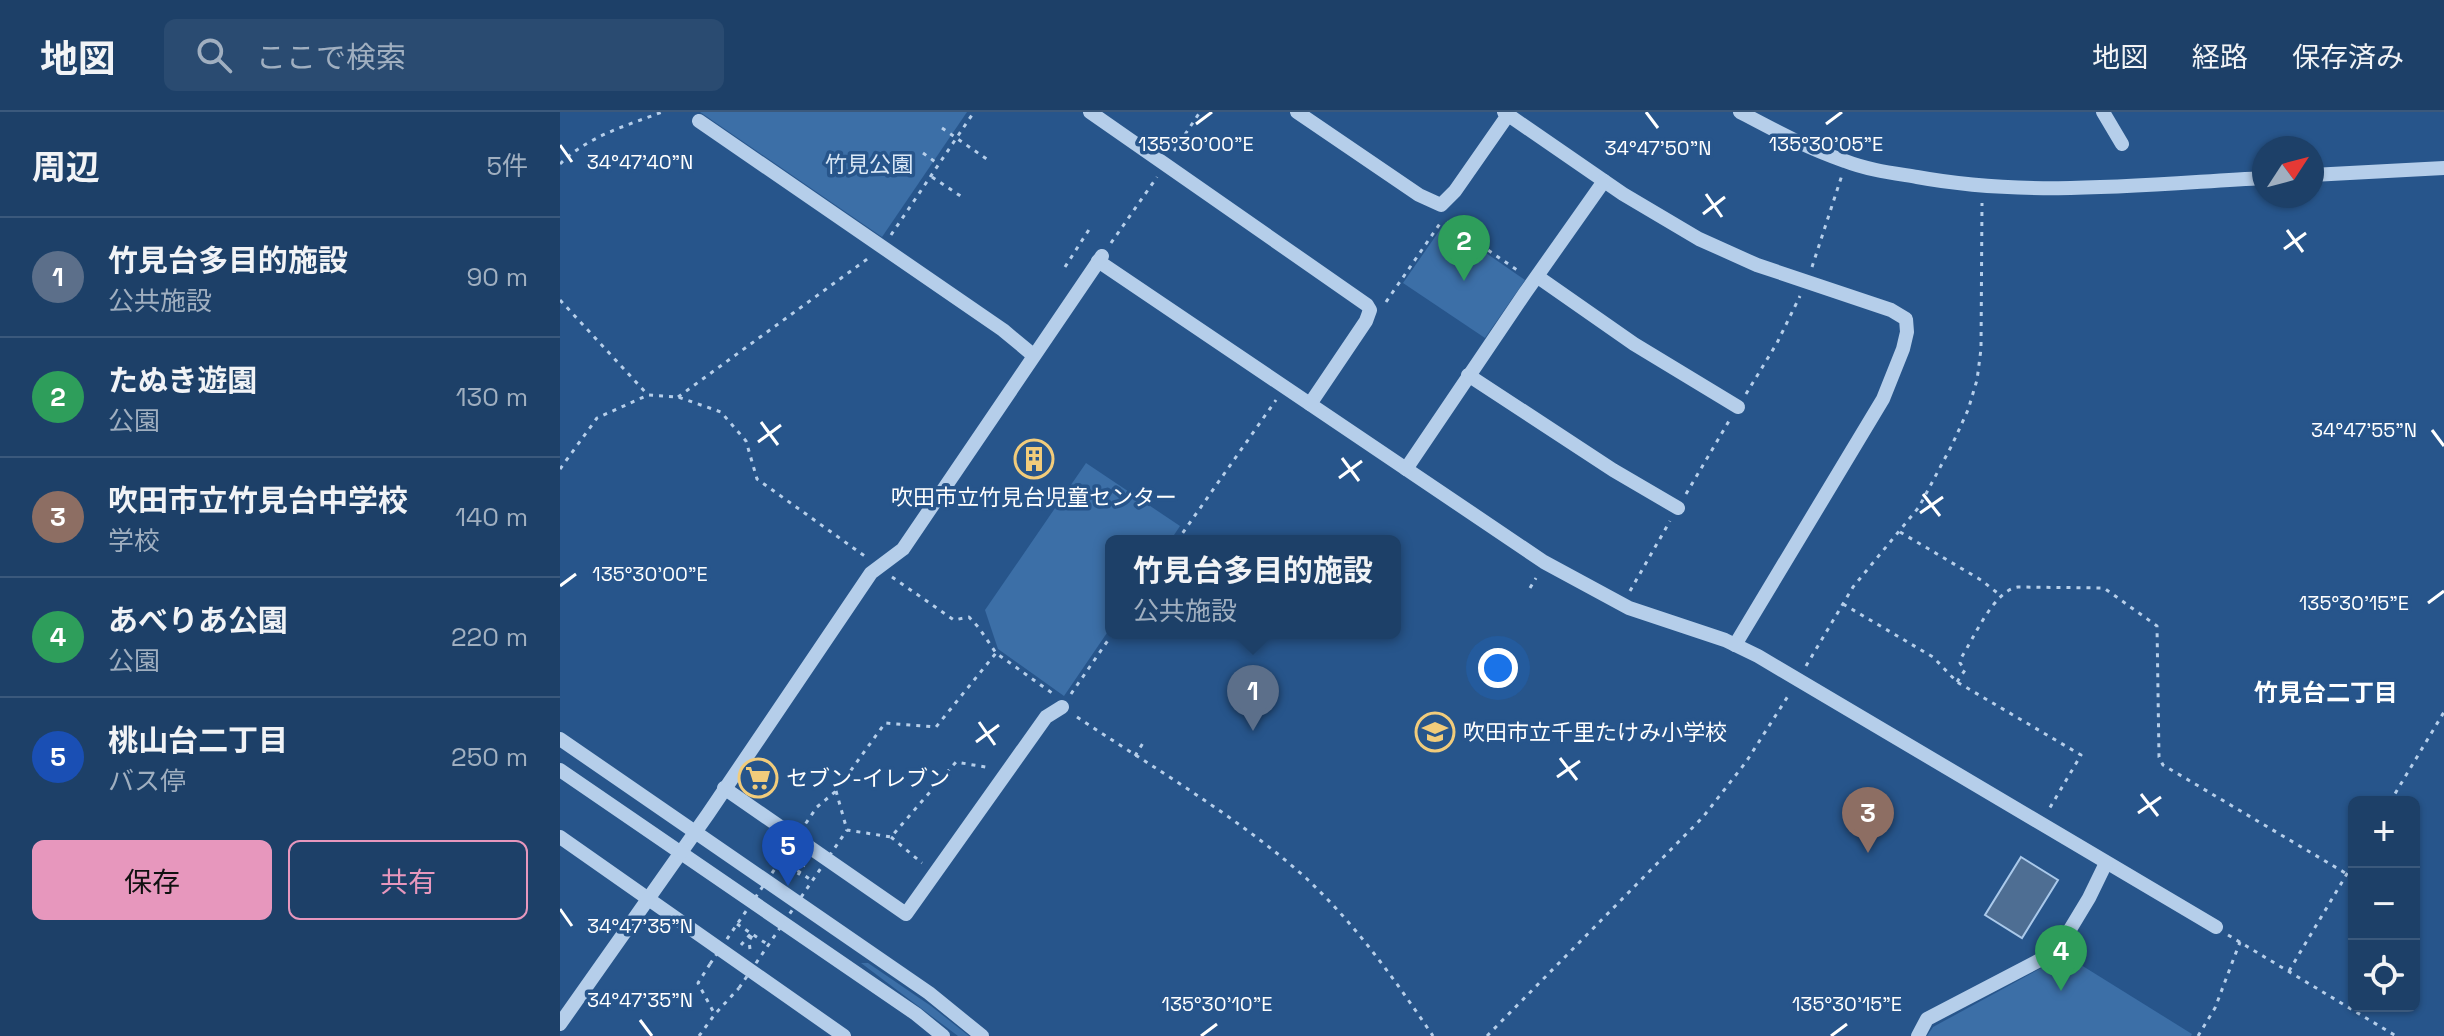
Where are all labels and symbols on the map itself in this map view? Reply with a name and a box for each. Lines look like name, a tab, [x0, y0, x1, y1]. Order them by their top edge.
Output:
text: 135°30'00"E	[1138, 131, 1254, 157]
text: 135°30'05"E	[1769, 131, 1883, 157]
text: 34°47'50"N	[1605, 135, 1711, 161]
north arrow	[2252, 136, 2324, 208]
text: 34°47'40"N	[587, 149, 693, 175]
park label: 竹見公園	[825, 150, 913, 178]
pin: 2	[1438, 215, 1490, 281]
text: 34°47'55"N	[2311, 417, 2417, 443]
building icon: 吹田市立竹見台児童センター	[1013, 438, 1055, 480]
place label: 吹田市立竹見台児童センター	[891, 483, 1177, 511]
text: 135°30'00"E	[592, 561, 708, 587]
text: 135°30'15"E	[2299, 590, 2409, 616]
your location	[1478, 648, 1518, 688]
pin: 1	[1227, 665, 1279, 731]
district label: 竹見台二丁目	[2254, 677, 2398, 708]
school or university icon: 吹田市立千里たけみ小学校	[1414, 711, 1456, 753]
place label: 吹田市立千里たけみ小学校	[1463, 718, 1727, 746]
supermarket icon: セブン-イレブン	[737, 757, 779, 799]
place label: セブン-イレブン	[786, 764, 950, 792]
pin: 3	[1842, 787, 1894, 853]
pin: 5	[762, 820, 814, 886]
text: 34°47'35"N	[587, 913, 693, 939]
pin: 4	[2035, 925, 2087, 991]
text: 34°47'35"N	[587, 987, 693, 1013]
text: 135°30'10"E	[1162, 991, 1272, 1017]
text: 135°30'15"E	[1792, 991, 1902, 1017]

